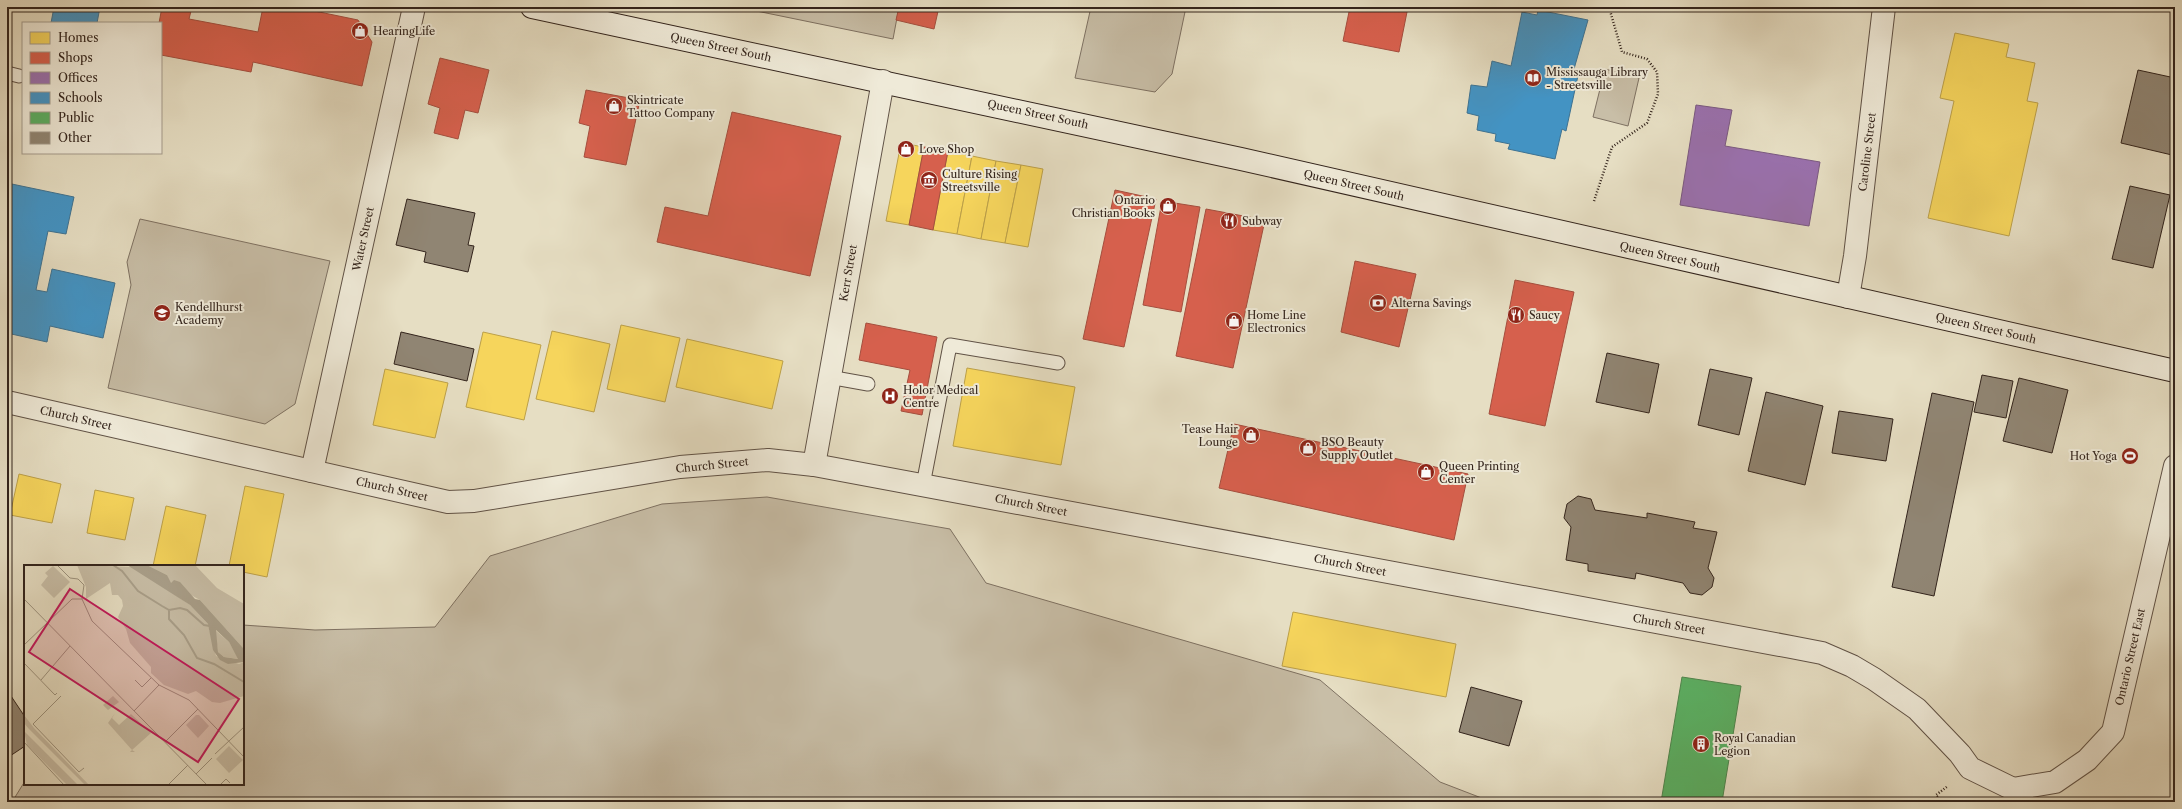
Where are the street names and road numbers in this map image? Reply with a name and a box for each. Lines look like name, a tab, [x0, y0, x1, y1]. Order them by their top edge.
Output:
street label: Queen Street South	[669, 29, 773, 65]
street label: Queen Street South	[986, 96, 1090, 132]
street label: Caroline Street	[1855, 112, 1879, 192]
street label: Queen Street South	[1302, 167, 1406, 203]
street label: Water Street	[349, 205, 377, 273]
street label: Queen Street South	[1618, 239, 1722, 275]
street label: Kerr Street	[836, 243, 860, 303]
street label: Queen Street South	[1934, 310, 2038, 346]
street label: Church Street	[39, 403, 113, 433]
street label: Church Street	[675, 454, 749, 476]
street label: Church Street	[355, 474, 429, 504]
street label: Church Street	[994, 491, 1068, 519]
street label: Church Street	[1313, 551, 1387, 579]
street label: Ontario Street East	[2112, 607, 2148, 707]
street label: Church Street	[1632, 611, 1706, 637]

